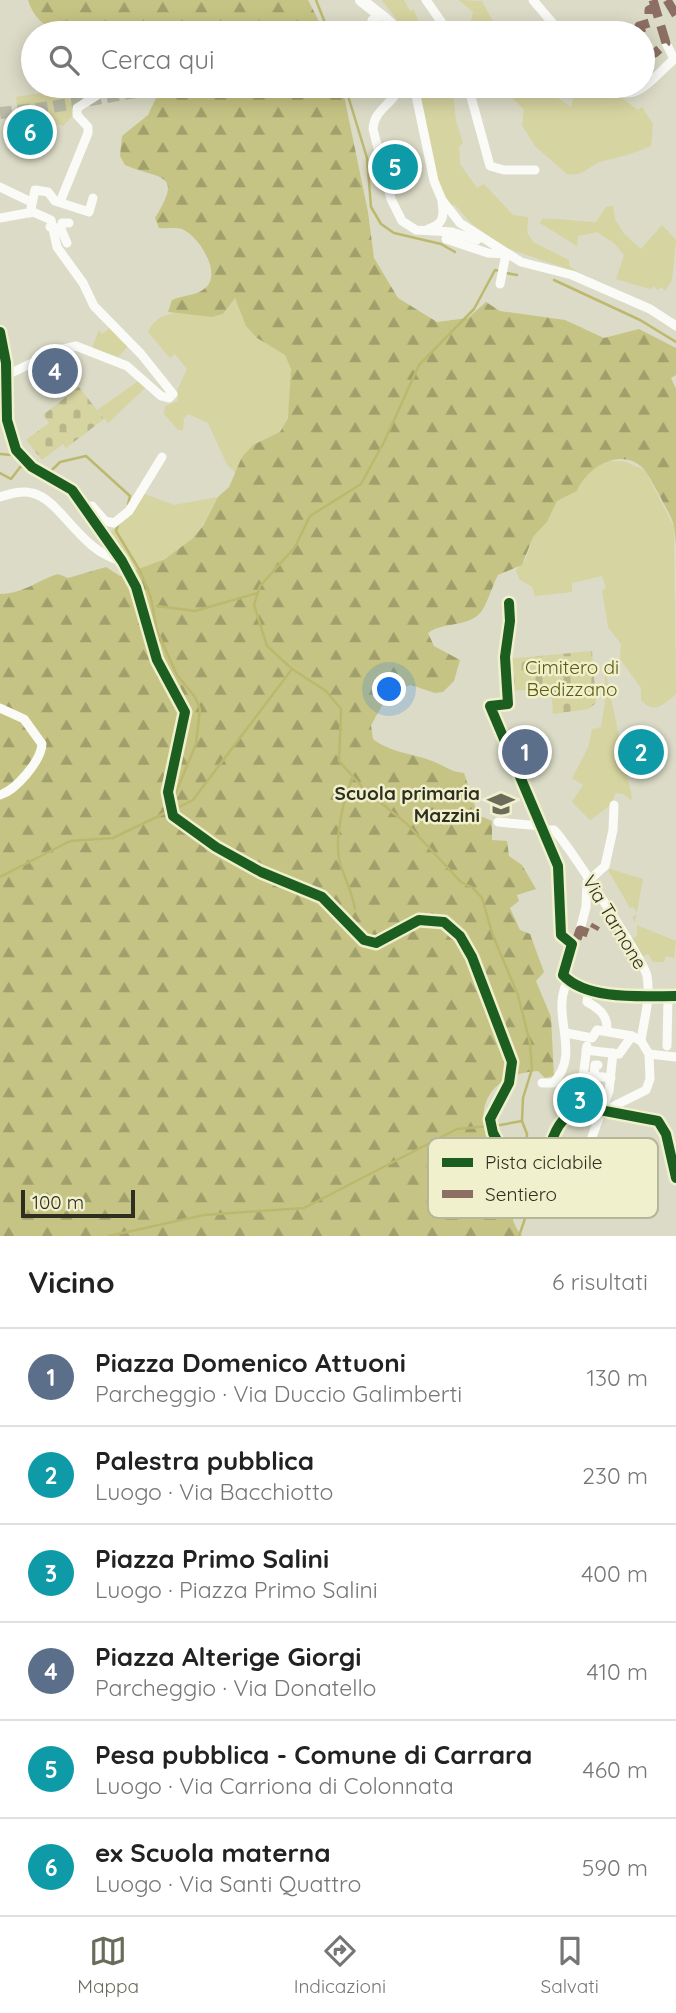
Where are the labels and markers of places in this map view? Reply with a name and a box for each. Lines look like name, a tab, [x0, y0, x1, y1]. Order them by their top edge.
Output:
pin: 6	[7, 106, 53, 158]
pin: 5	[372, 141, 418, 193]
pin: 4	[32, 345, 78, 397]
pin: 1	[502, 726, 548, 778]
pin: 2	[618, 726, 664, 778]
place label: Scuola primaria Mazzini	[335, 781, 480, 827]
school or university icon: Scuola primaria Mazzini	[486, 789, 516, 819]
pin: 3	[557, 1074, 603, 1126]

